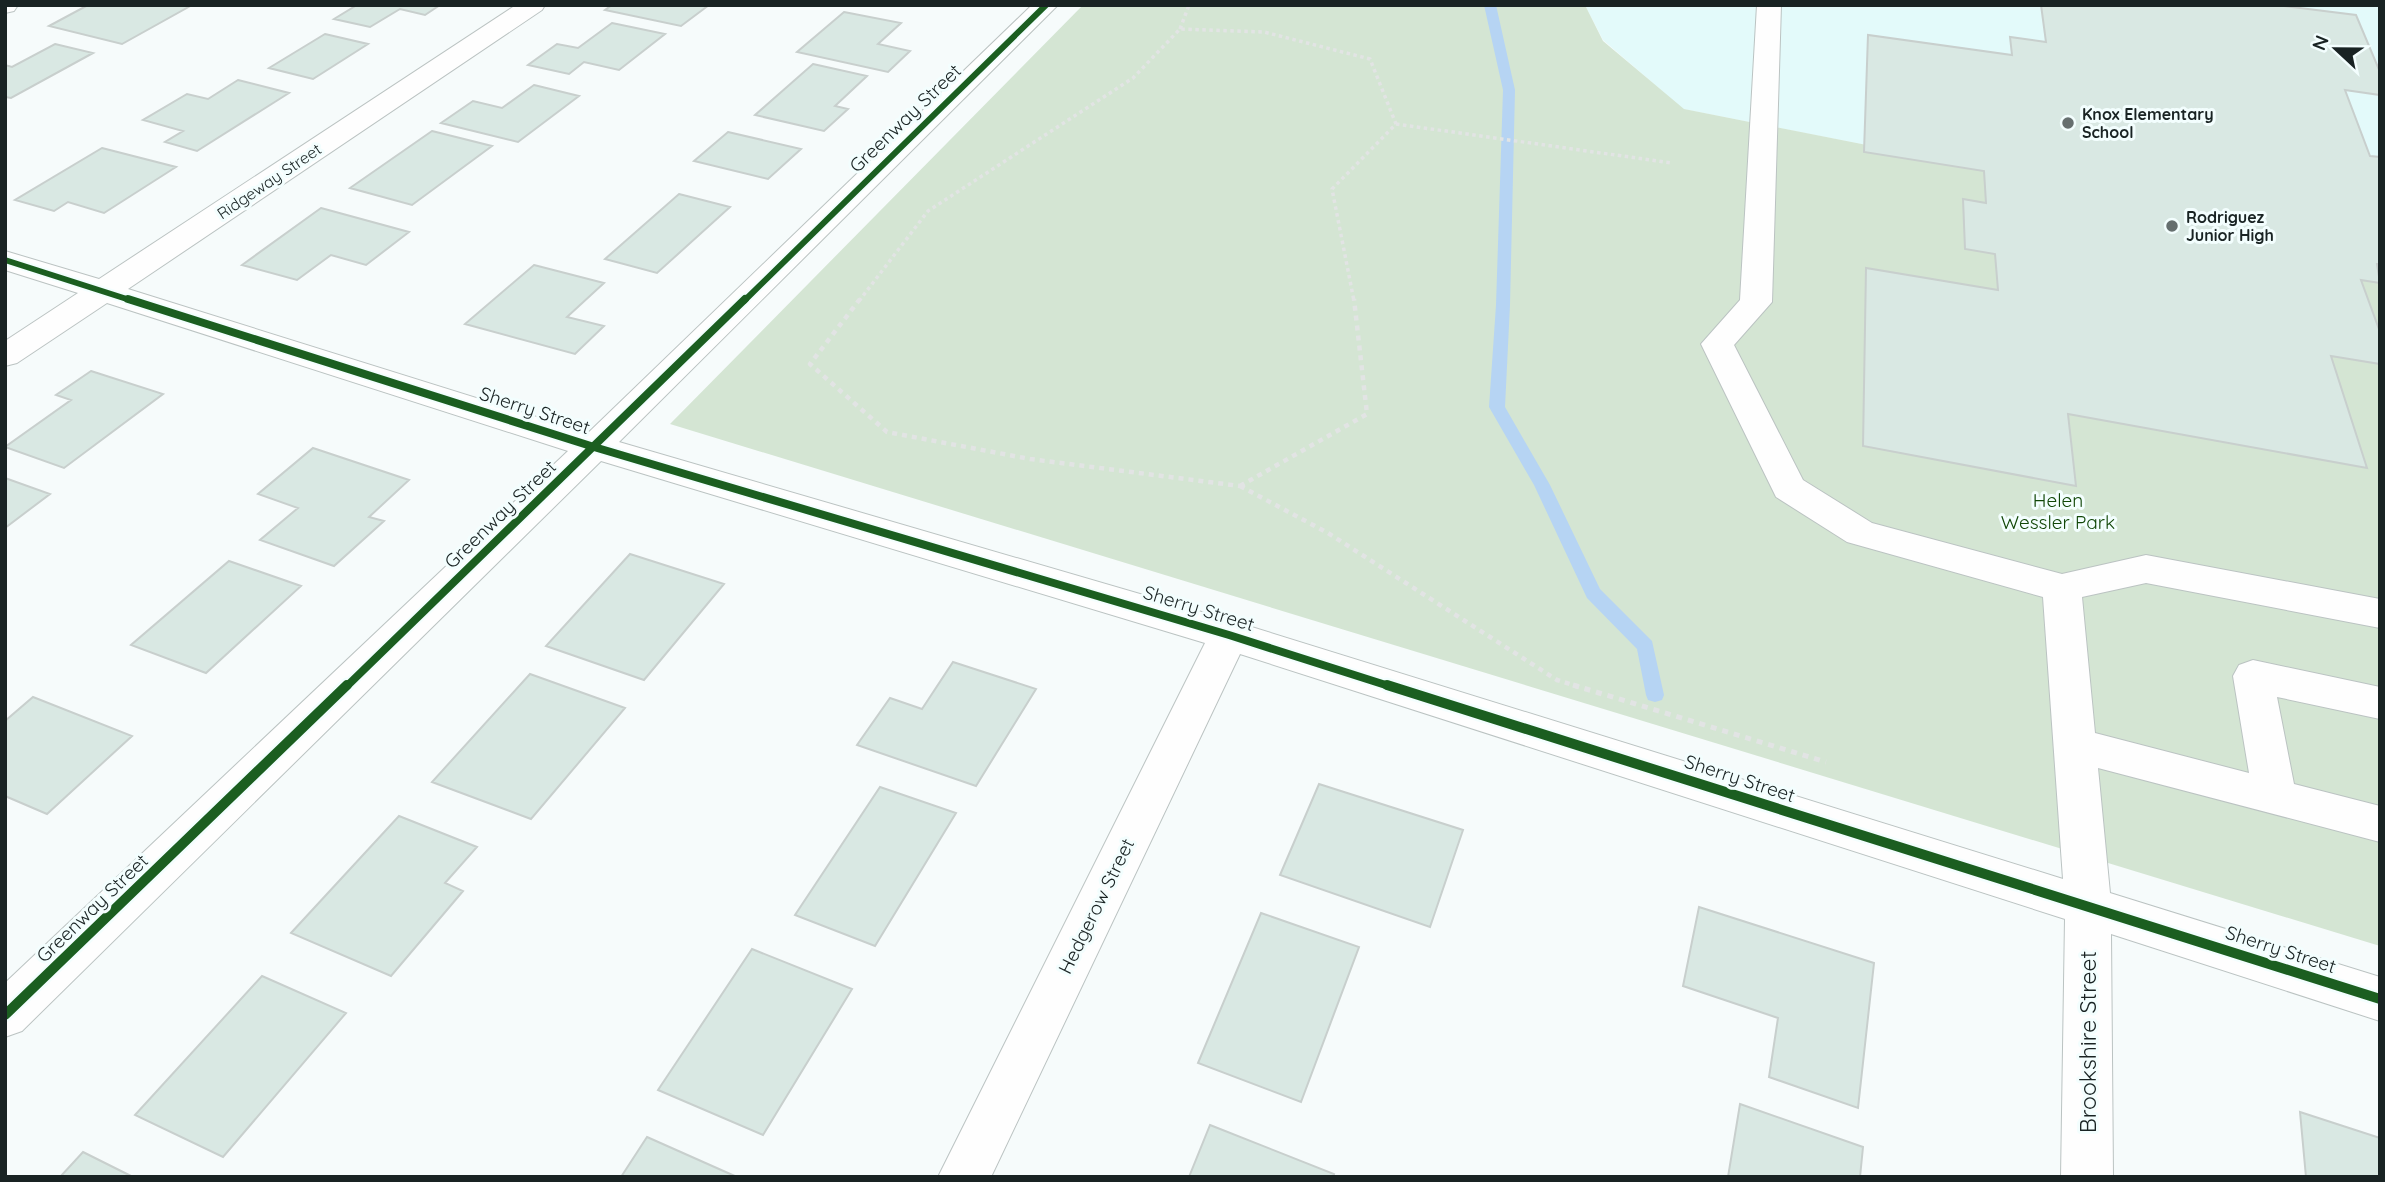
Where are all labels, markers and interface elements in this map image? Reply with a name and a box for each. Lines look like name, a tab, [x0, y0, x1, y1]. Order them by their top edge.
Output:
north arrow	[2301, 14, 2371, 84]
text: N	[2306, 32, 2334, 54]
street label: Greenway Street	[844, 59, 966, 177]
place label: Knox Elementary School	[2082, 104, 2214, 142]
marker: Knox Elementary School	[2060, 115, 2076, 131]
street label: Ridgeway Street	[213, 139, 325, 223]
place label: Rodriguez Junior High	[2186, 207, 2274, 245]
marker: Rodriguez Junior High	[2164, 218, 2180, 234]
street label: Sherry Street	[477, 381, 593, 439]
street label: Greenway Street	[439, 455, 561, 573]
park label: Helen Wessler Park	[2001, 488, 2115, 534]
street label: Sherry Street	[1141, 580, 1257, 636]
street label: Sherry Street	[1682, 749, 1798, 807]
street label: Hedgerow Street	[1053, 834, 1139, 978]
street label: Greenway Street	[31, 849, 153, 967]
street label: Sherry Street	[2223, 920, 2339, 978]
street label: Brookshire Street	[2073, 951, 2102, 1133]

